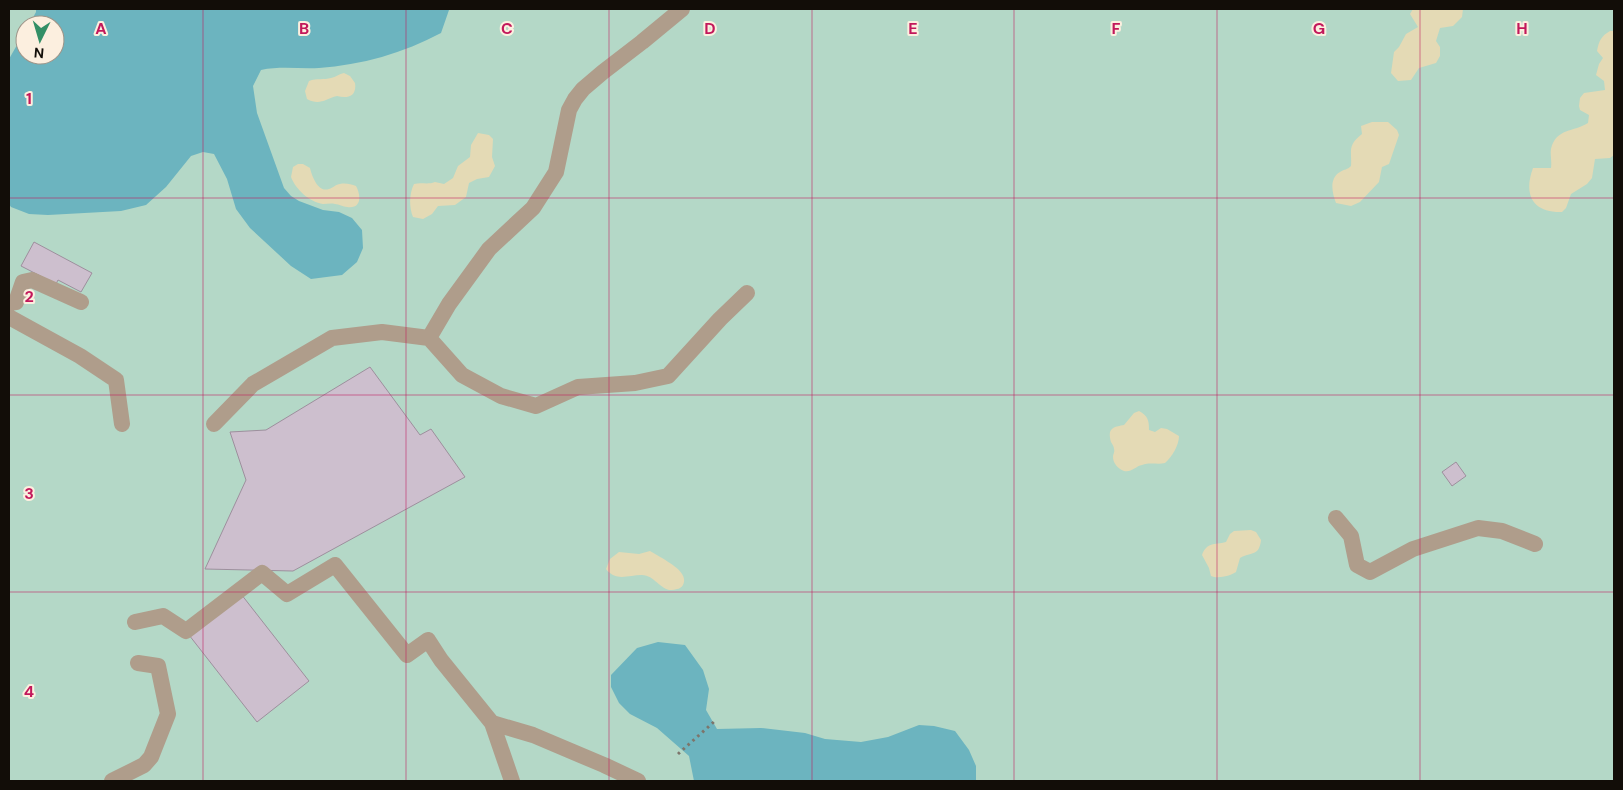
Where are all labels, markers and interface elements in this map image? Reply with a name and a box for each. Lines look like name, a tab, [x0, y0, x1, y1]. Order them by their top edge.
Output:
north arrow	[15, 15, 65, 65]
text: A	[95, 18, 107, 39]
text: B	[299, 18, 309, 39]
text: C	[501, 18, 513, 39]
text: D	[704, 18, 716, 39]
text: E	[908, 18, 918, 39]
text: F	[1112, 18, 1121, 39]
text: G	[1313, 18, 1325, 39]
text: H	[1516, 18, 1528, 39]
text: N	[33, 44, 45, 62]
text: 1	[26, 88, 32, 109]
text: 2	[24, 286, 34, 307]
text: 3	[24, 483, 34, 504]
text: 4	[24, 681, 34, 702]

